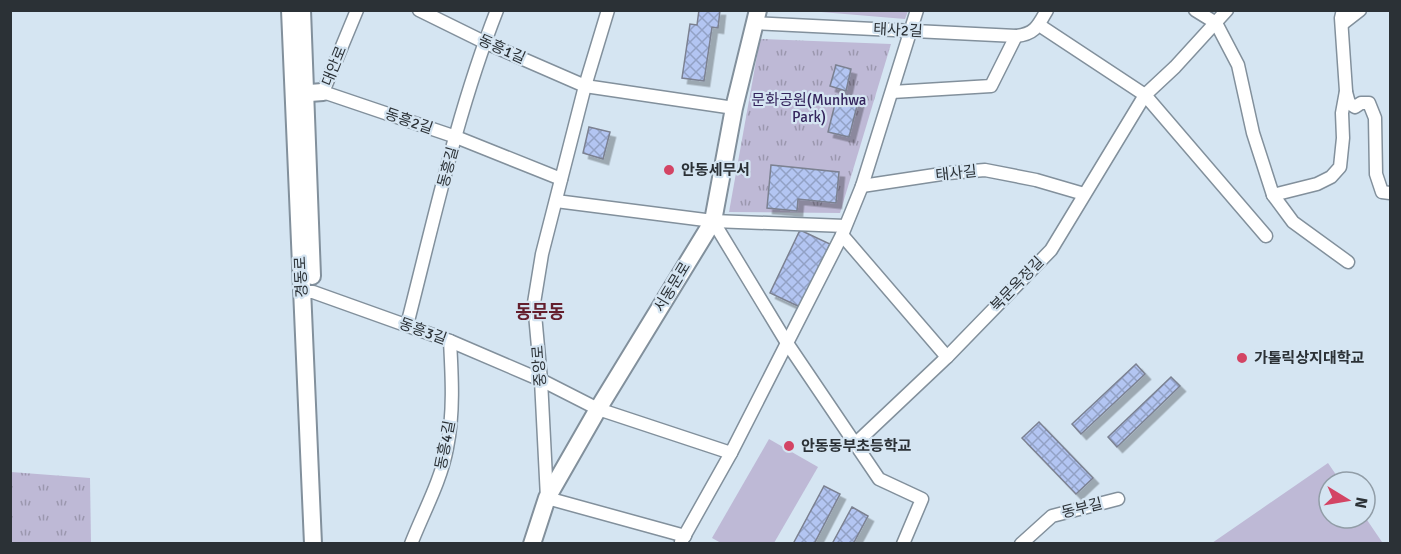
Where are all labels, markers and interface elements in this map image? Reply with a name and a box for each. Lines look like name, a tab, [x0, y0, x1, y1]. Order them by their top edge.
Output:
street label: 태사2길	[873, 20, 923, 40]
street label: 동흥1길	[476, 31, 528, 67]
street label: 대안로	[318, 43, 350, 89]
park label: 문화공원(Munhwa Park)	[752, 91, 866, 126]
street label: 동흥2길	[383, 104, 435, 138]
street label: 동흥길	[434, 145, 462, 189]
place label: 안동세무서	[681, 161, 750, 179]
street label: 태사길	[934, 162, 978, 184]
marker: 안동세무서	[662, 163, 676, 177]
street label: 북문옥정길	[987, 253, 1047, 315]
street label: 경동로	[291, 256, 311, 298]
street label: 서동문로	[650, 259, 694, 315]
district label: 동문동	[515, 301, 565, 323]
street label: 동흥3길	[397, 314, 449, 348]
street label: 중앙로	[529, 345, 549, 387]
place label: 가톨릭상지대학교	[1254, 349, 1365, 367]
marker: 가톨릭상지대학교	[1235, 351, 1249, 365]
street label: 동흥4길	[431, 419, 459, 471]
place label: 안동동부초등학교	[801, 437, 912, 455]
marker: 안동동부초등학교	[782, 439, 796, 453]
north arrow	[1317, 470, 1377, 530]
street label: 동부길	[1060, 494, 1104, 522]
text: N	[1350, 495, 1372, 510]

